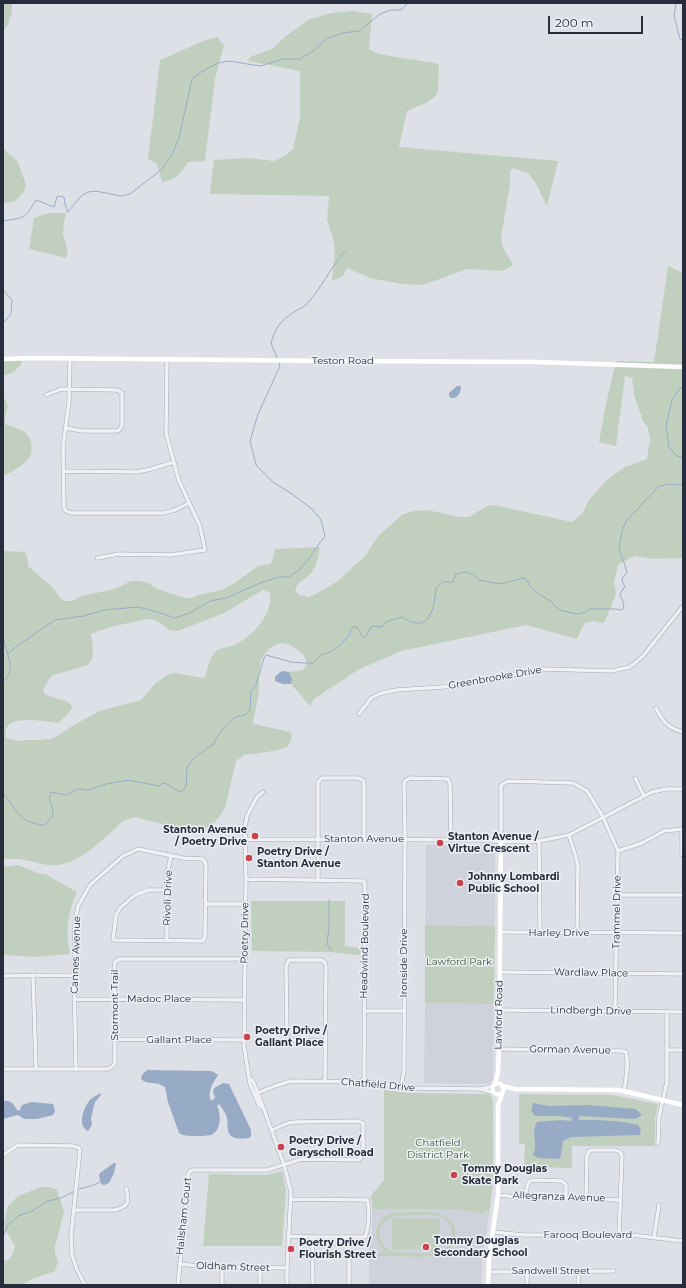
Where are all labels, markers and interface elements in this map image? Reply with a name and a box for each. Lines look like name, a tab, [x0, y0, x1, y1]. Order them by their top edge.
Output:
scale bar	[550, 8, 645, 34]
text: 200 m	[555, 15, 594, 30]
street label: Teston Road	[312, 355, 374, 367]
street label: Greenbrooke Drive	[448, 664, 542, 692]
place label: Stanton Avenue / Poetry Drive	[163, 824, 247, 848]
marker: Stanton Avenue / Poetry Drive	[250, 831, 260, 841]
place label: Stanton Avenue / Virtue Crescent	[448, 831, 538, 854]
street label: Stanton Avenue	[324, 833, 404, 845]
marker: Stanton Avenue / Virtue Crescent	[435, 838, 445, 848]
place label: Poetry Drive / Stanton Avenue	[257, 846, 341, 870]
marker: Poetry Drive / Stanton Avenue	[244, 853, 254, 863]
street label: Rivoli Drive	[161, 870, 175, 926]
place label: Johnny Lombardi Public School	[468, 871, 560, 894]
street label: Trammel Drive	[610, 875, 624, 949]
marker: Johnny Lombardi Public School	[455, 878, 465, 888]
street label: Headwind Boulevard	[358, 893, 372, 999]
street label: Poetry Drive	[238, 902, 252, 964]
street label: Cannes Avenue	[69, 916, 83, 994]
street label: Harley Drive	[529, 927, 589, 939]
street label: Ironside Drive	[398, 928, 410, 998]
park label: Lawford Park	[426, 956, 492, 968]
street label: Wardlaw Place	[554, 966, 628, 980]
street label: Stormont Trail	[109, 969, 121, 1041]
street label: Lawford Road	[492, 980, 506, 1050]
street label: Madoc Place	[127, 993, 191, 1005]
street label: Lindbergh Drive	[550, 1004, 632, 1018]
place label: Poetry Drive / Gallant Place	[255, 1025, 327, 1048]
marker: Poetry Drive / Gallant Place	[242, 1032, 252, 1042]
street label: Gallant Place	[146, 1034, 212, 1046]
street label: Gorman Avenue	[529, 1043, 611, 1057]
street label: Chatfield Drive	[341, 1076, 415, 1094]
place label: Poetry Drive / Garyscholl Road	[289, 1135, 374, 1158]
park label: Chatfield District Park	[407, 1137, 469, 1160]
marker: Poetry Drive / Garyscholl Road	[276, 1142, 286, 1152]
place label: Tommy Douglas Skate Park	[462, 1163, 547, 1186]
marker: Tommy Douglas Skate Park	[449, 1170, 459, 1180]
street label: Hailsham Court	[174, 1176, 194, 1256]
street label: Allegranza Avenue	[512, 1189, 606, 1205]
street label: Farooq Boulevard	[544, 1229, 632, 1241]
place label: Tommy Douglas Secondary School	[434, 1235, 528, 1258]
place label: Poetry Drive / Flourish Street	[299, 1237, 376, 1260]
marker: Tommy Douglas Secondary School	[421, 1242, 431, 1252]
marker: Poetry Drive / Flourish Street	[286, 1244, 296, 1254]
street label: Oldham Street	[196, 1260, 270, 1274]
street label: Sandwell Street	[512, 1265, 590, 1277]

